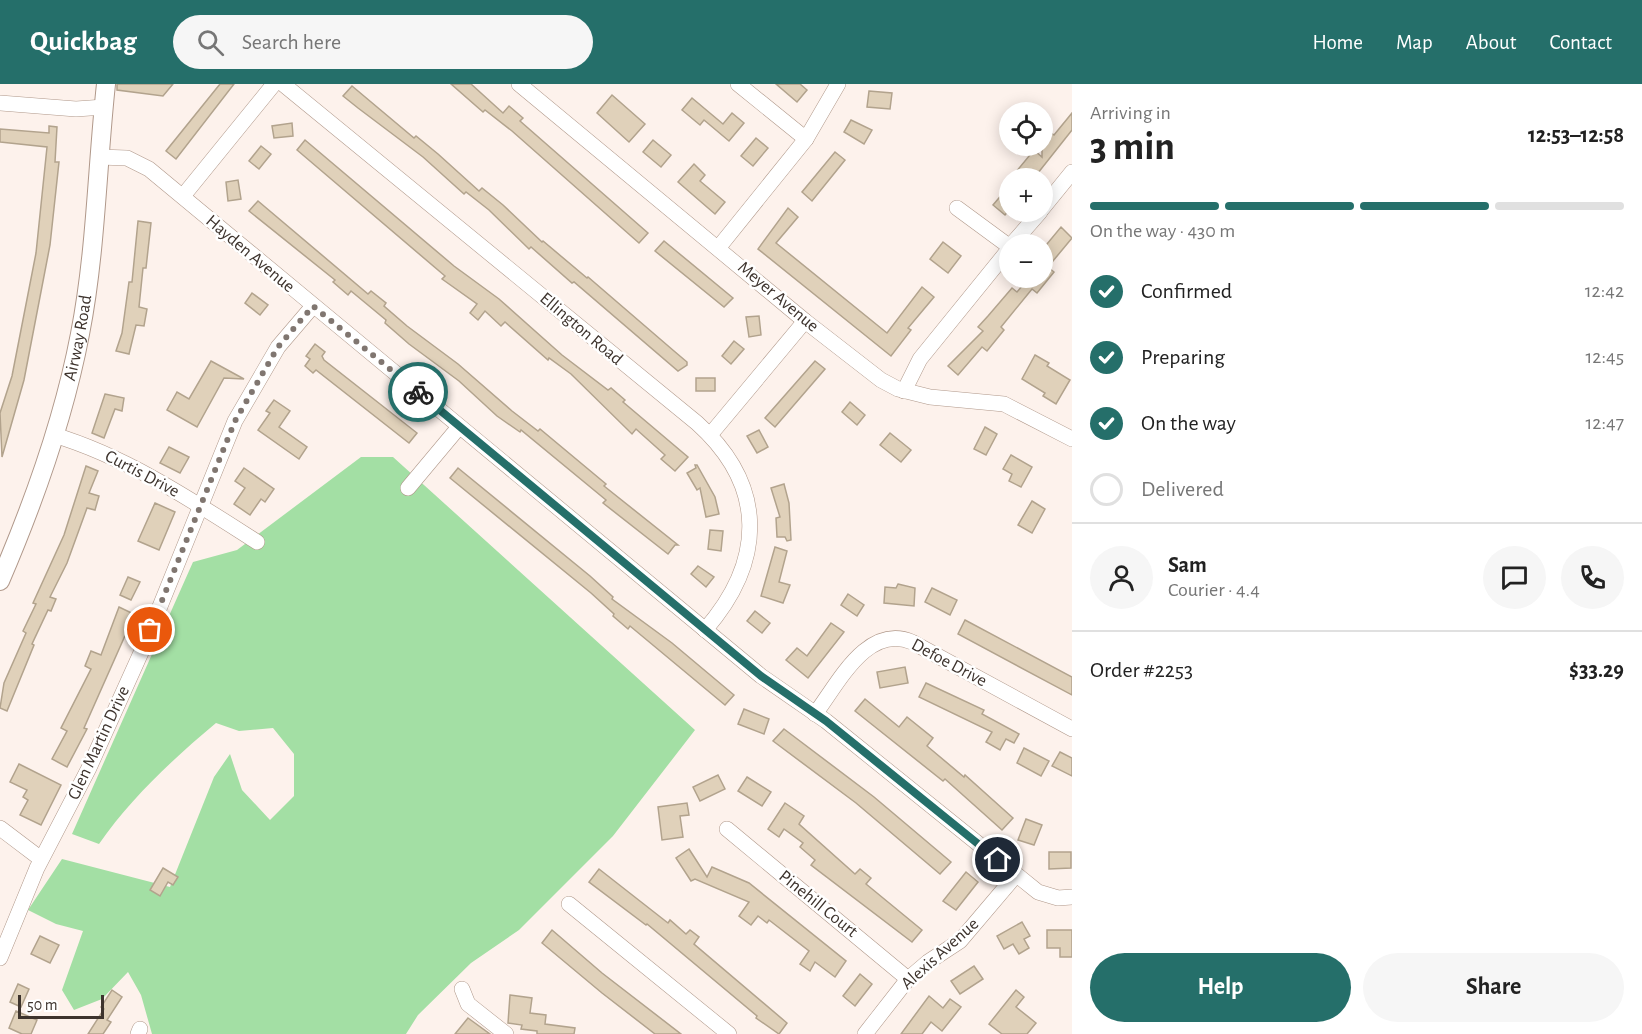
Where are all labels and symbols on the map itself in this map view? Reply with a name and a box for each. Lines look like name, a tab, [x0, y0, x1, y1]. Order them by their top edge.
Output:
street label: Hayden Avenue	[202, 212, 298, 296]
street label: Meyer Avenue	[734, 258, 822, 336]
street label: Ellington Road	[536, 289, 626, 369]
street label: Airway Road	[61, 294, 95, 383]
courier	[388, 362, 448, 422]
street label: Curtis Drive	[102, 447, 182, 501]
pin	[124, 604, 175, 655]
street label: Defoe Drive	[908, 636, 990, 690]
street label: Glen Martin Drive	[65, 683, 133, 803]
pin	[972, 834, 1023, 885]
street label: Pinehill Court	[775, 867, 861, 941]
street label: Alexis Avenue	[898, 915, 982, 993]
scale bar	[18, 992, 104, 1020]

